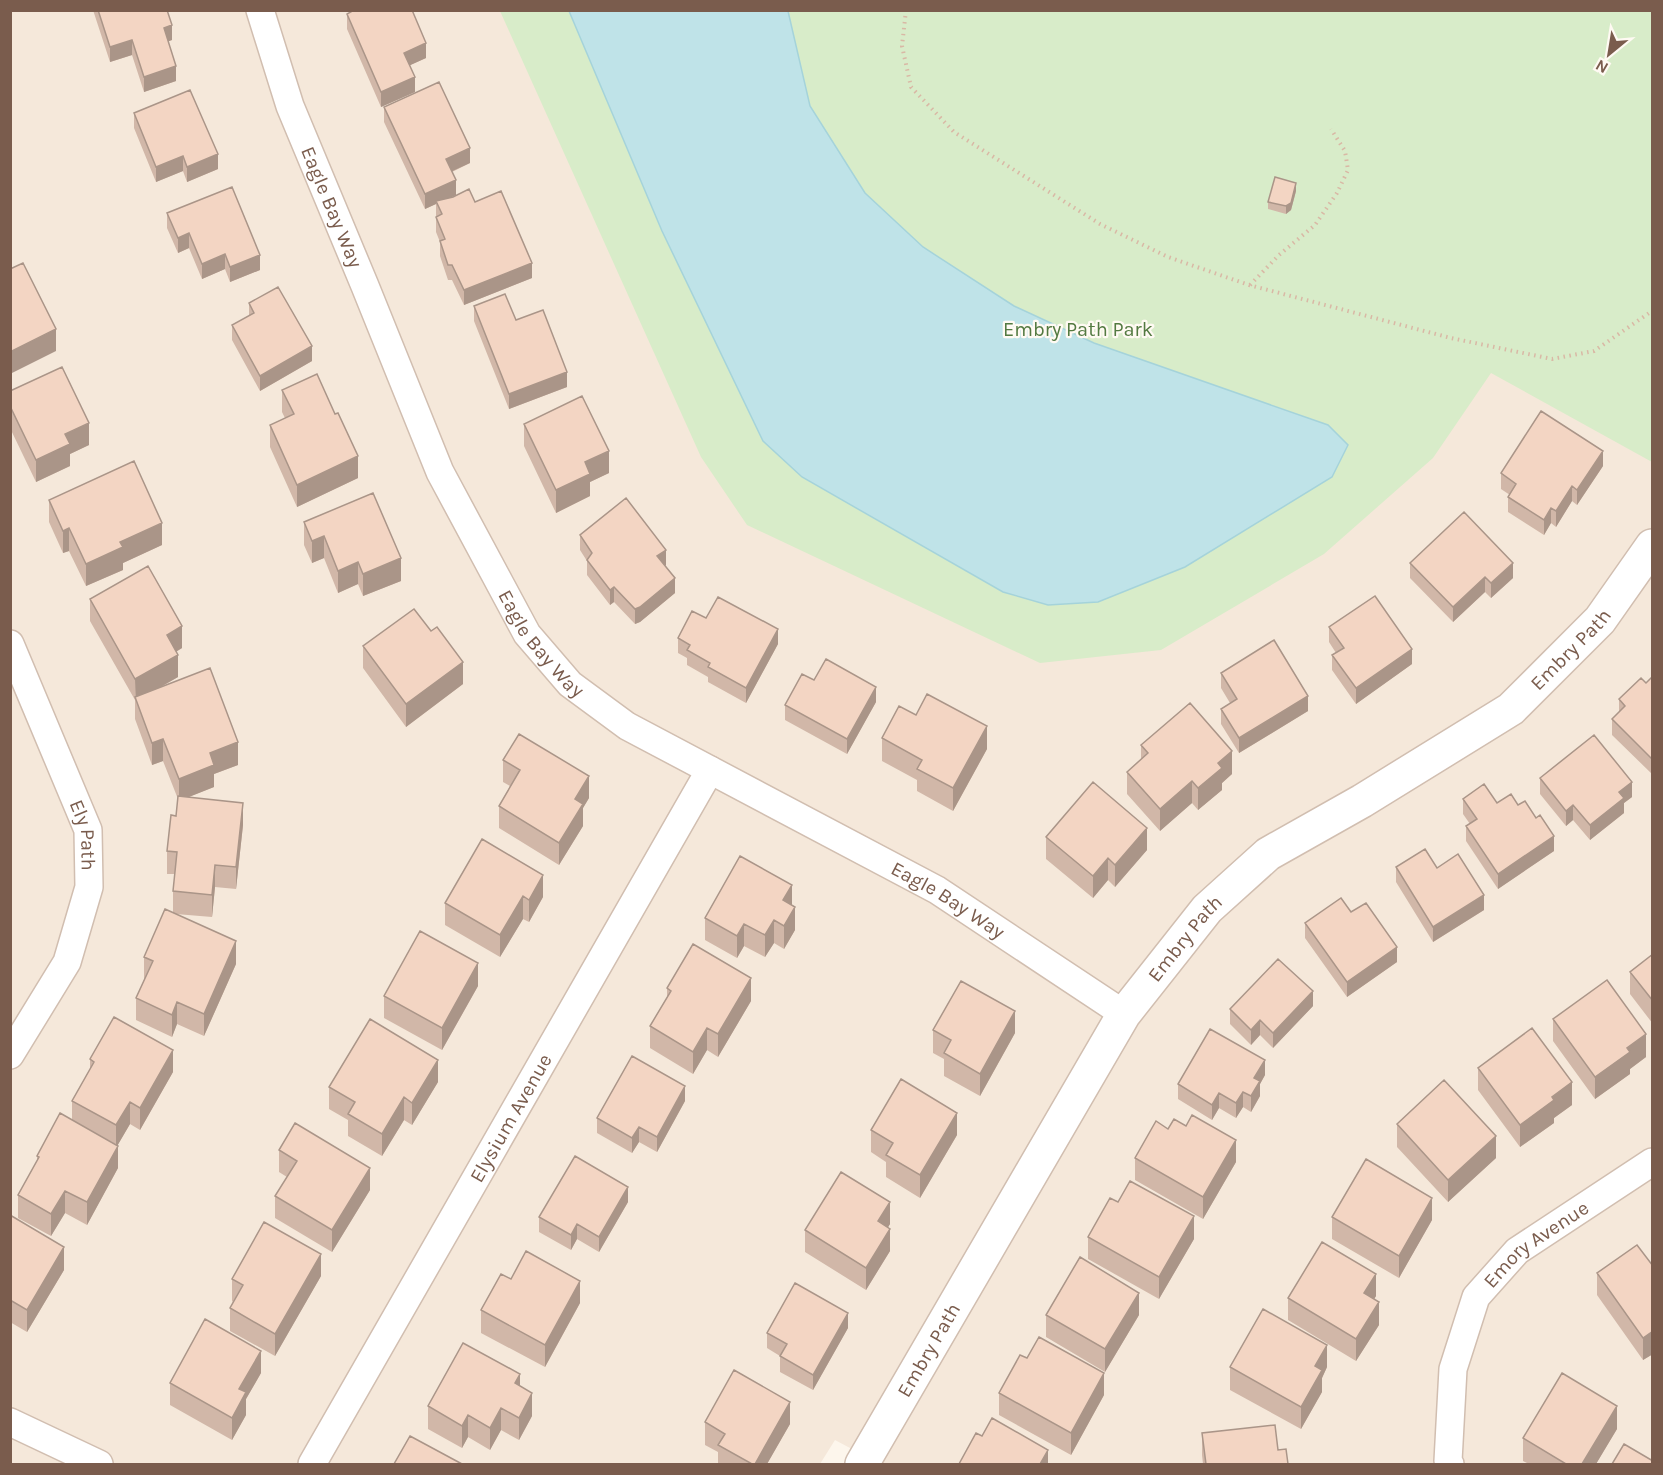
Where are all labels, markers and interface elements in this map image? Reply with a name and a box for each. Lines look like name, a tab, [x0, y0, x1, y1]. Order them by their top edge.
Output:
north arrow	[1579, 24, 1639, 84]
text: N	[1592, 55, 1611, 78]
street label: Eagle Bay Way	[297, 143, 368, 271]
park label: Embry Path Park	[1003, 318, 1153, 341]
street label: Eagle Bay Way	[494, 586, 589, 702]
street label: Embry Path	[1525, 605, 1616, 695]
street label: Ely Path	[65, 796, 100, 871]
street label: Eagle Bay Way	[887, 856, 1009, 943]
street label: Embry Path	[1143, 890, 1226, 986]
street label: Elysium Avenue	[465, 1050, 556, 1186]
street label: Emory Avenue	[1478, 1196, 1593, 1292]
street label: Embry Path	[892, 1299, 965, 1401]

